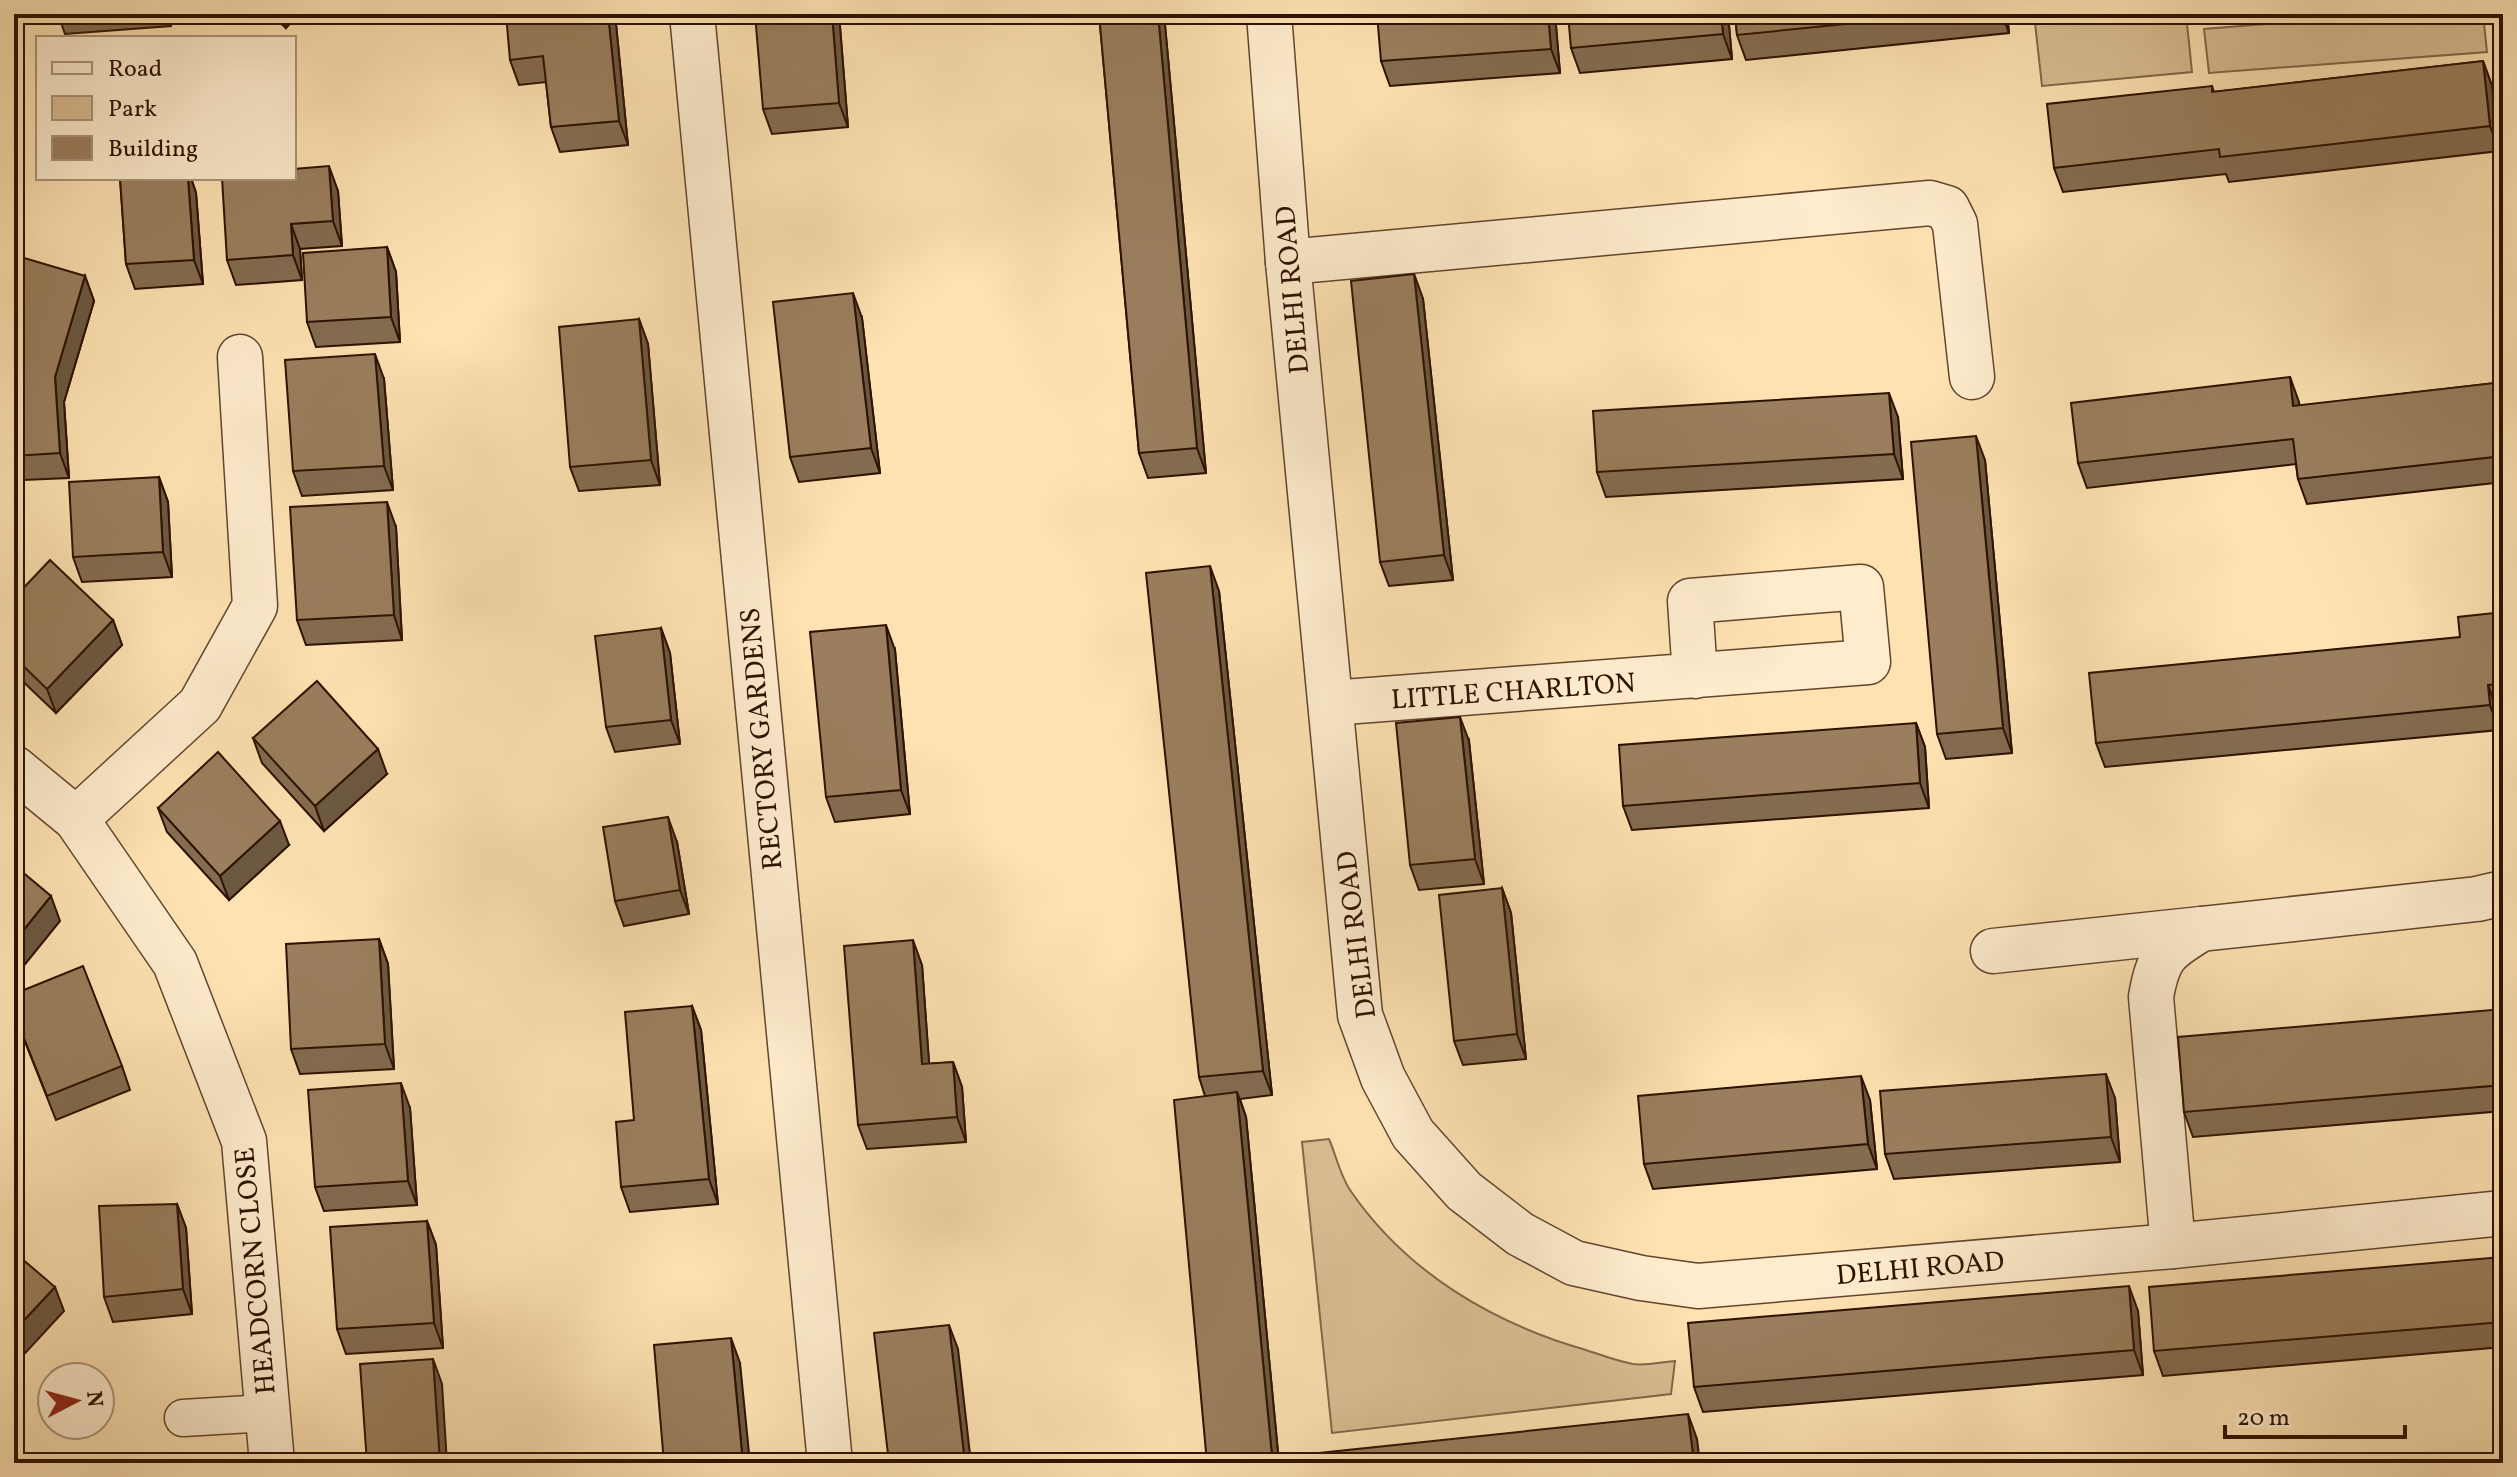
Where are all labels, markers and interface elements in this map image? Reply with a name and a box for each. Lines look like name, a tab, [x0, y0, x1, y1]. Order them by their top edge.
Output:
legend	[36, 36, 296, 180]
text: Road	[108, 53, 162, 87]
text: Park	[108, 93, 157, 127]
text: Building	[108, 133, 198, 167]
street label: DELHI ROAD	[1267, 204, 1320, 376]
street label: RECTORY GARDENS	[732, 606, 793, 871]
street label: LITTLE CHARLTON	[1390, 664, 1637, 720]
street label: DELHI ROAD	[1328, 849, 1387, 1021]
street label: HEADCORN CLOSE	[226, 1145, 287, 1396]
street label: DELHI ROAD	[1834, 1243, 2006, 1296]
north arrow	[36, 1361, 116, 1441]
scale bar	[2225, 1389, 2405, 1439]
text: N	[77, 1390, 110, 1409]
text: 20 m	[2237, 1402, 2290, 1436]

